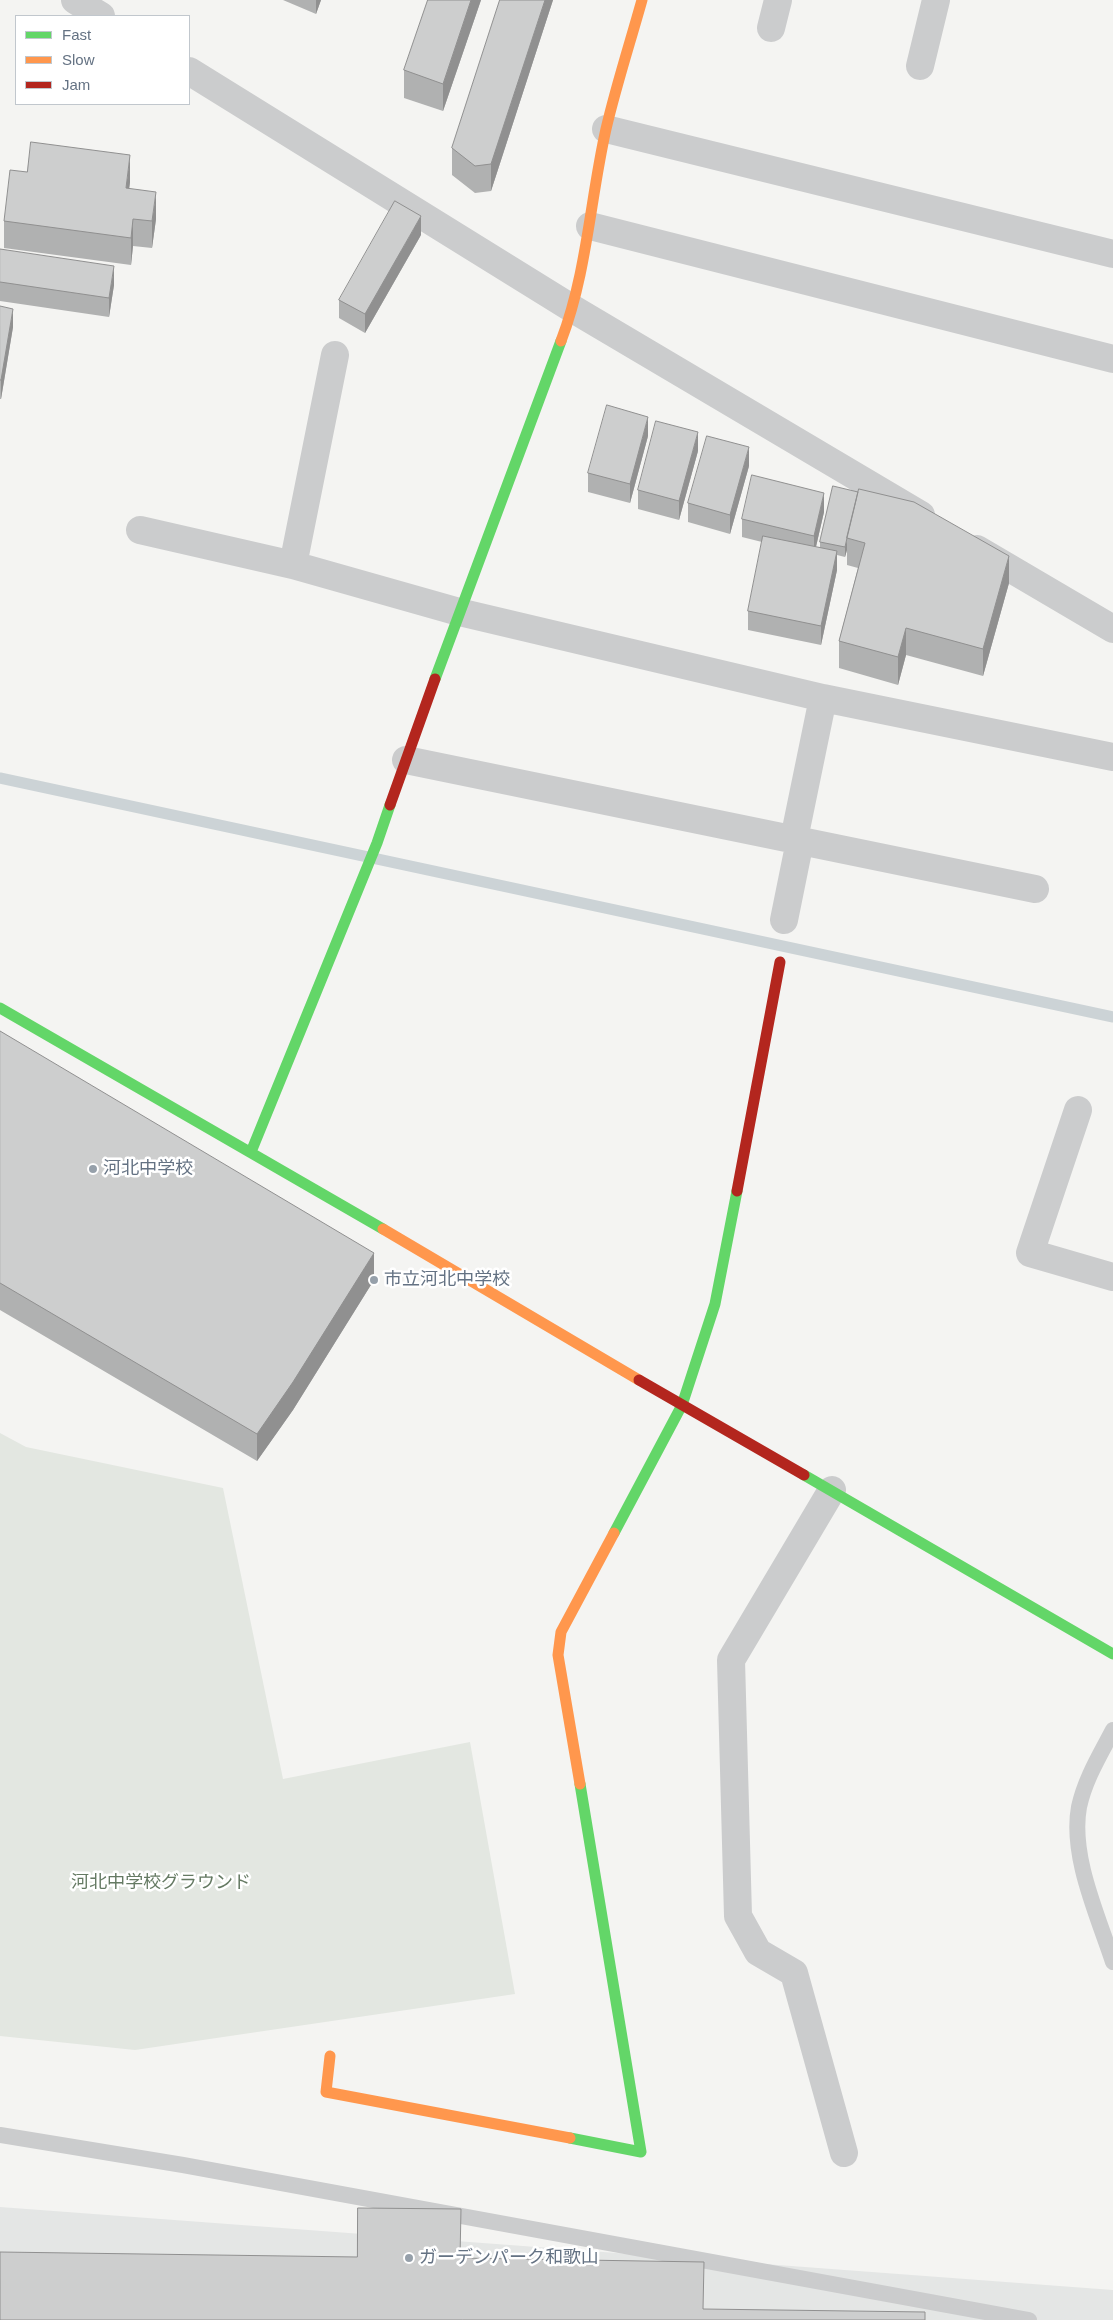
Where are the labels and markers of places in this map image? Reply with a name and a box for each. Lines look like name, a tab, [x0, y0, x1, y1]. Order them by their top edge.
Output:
place label: 河北中学校	[103, 1158, 193, 1180]
marker: 河北中学校	[87, 1163, 99, 1175]
place label: 市立河北中学校	[384, 1269, 510, 1291]
marker: 市立河北中学校	[368, 1274, 380, 1286]
place label: ガーデンパーク和歌山	[419, 2247, 599, 2269]
marker: ガーデンパーク和歌山	[403, 2252, 415, 2264]

